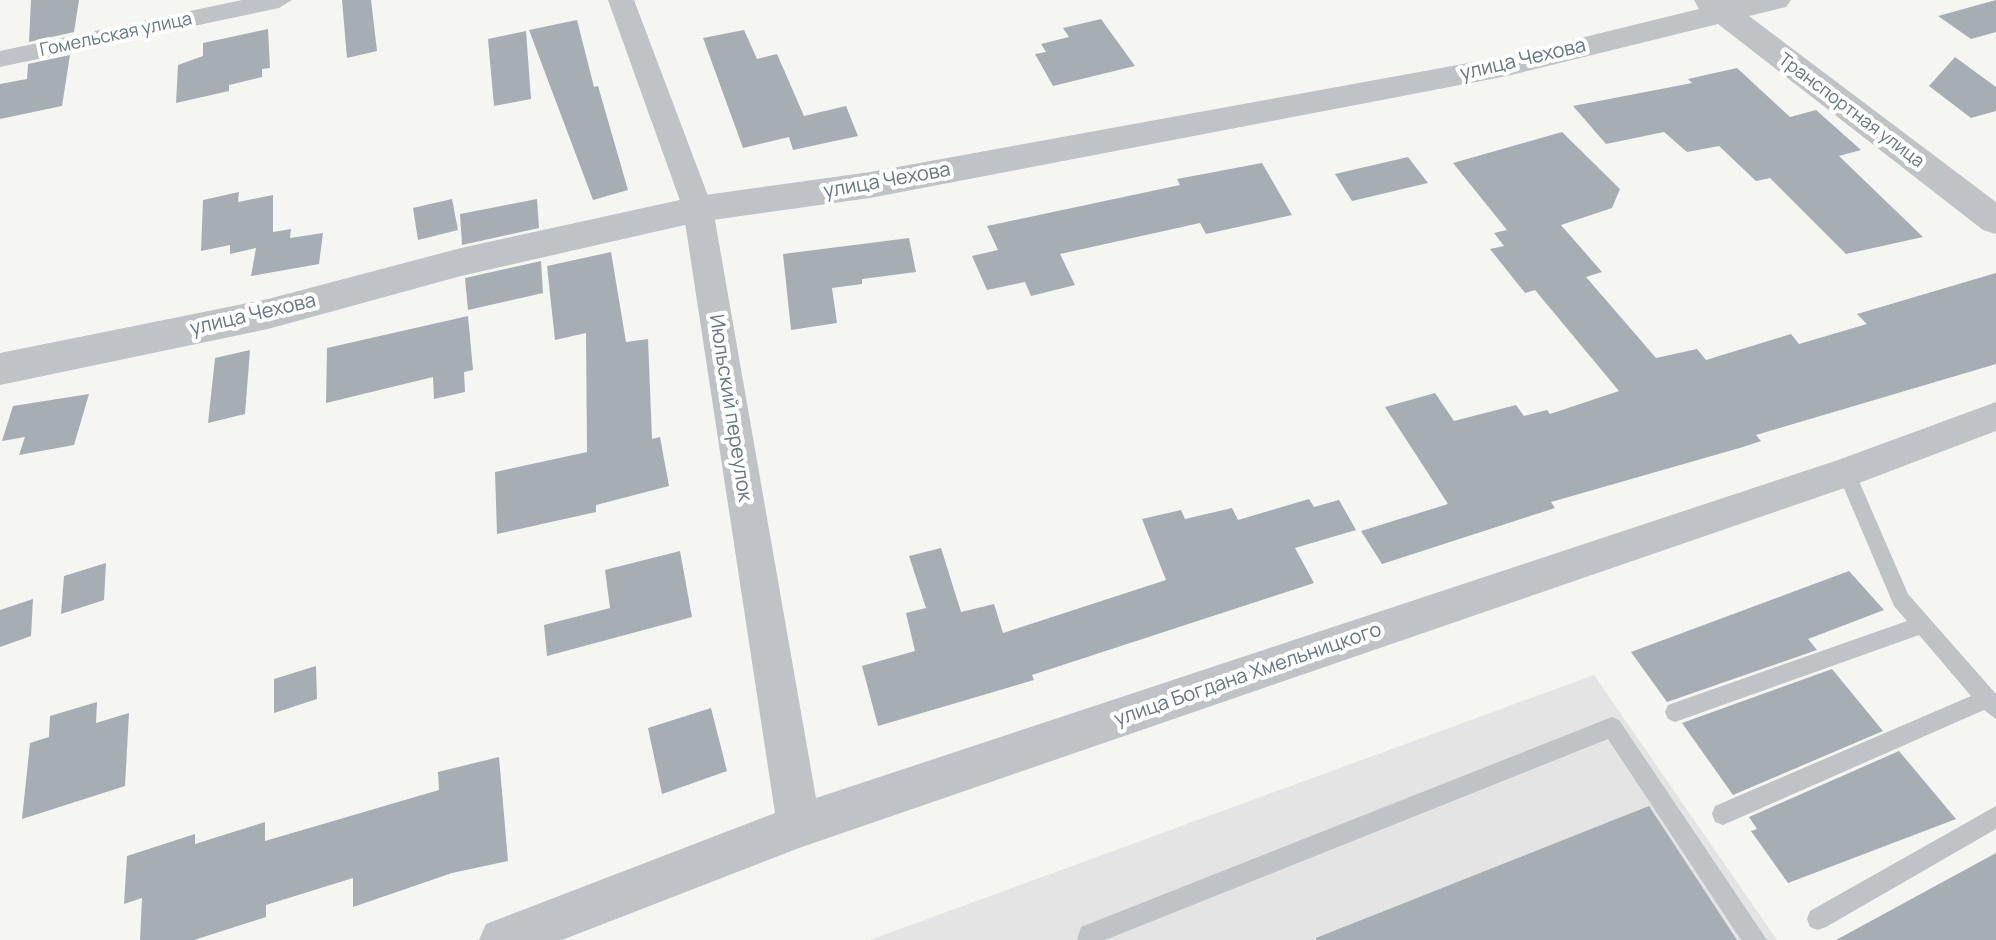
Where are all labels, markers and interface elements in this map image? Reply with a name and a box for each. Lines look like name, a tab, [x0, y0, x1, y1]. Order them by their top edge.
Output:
street label: Гомельская улица	[38, 8, 194, 62]
street label: улица Чехова	[1458, 34, 1588, 86]
street label: Транспортная улица	[1774, 49, 1928, 173]
street label: улица Чехова	[822, 158, 952, 204]
street label: улица Чехова	[188, 289, 318, 341]
street label: Июльский переулок	[703, 313, 757, 503]
street label: улица Богдана Хмельницкого	[1111, 618, 1385, 732]

